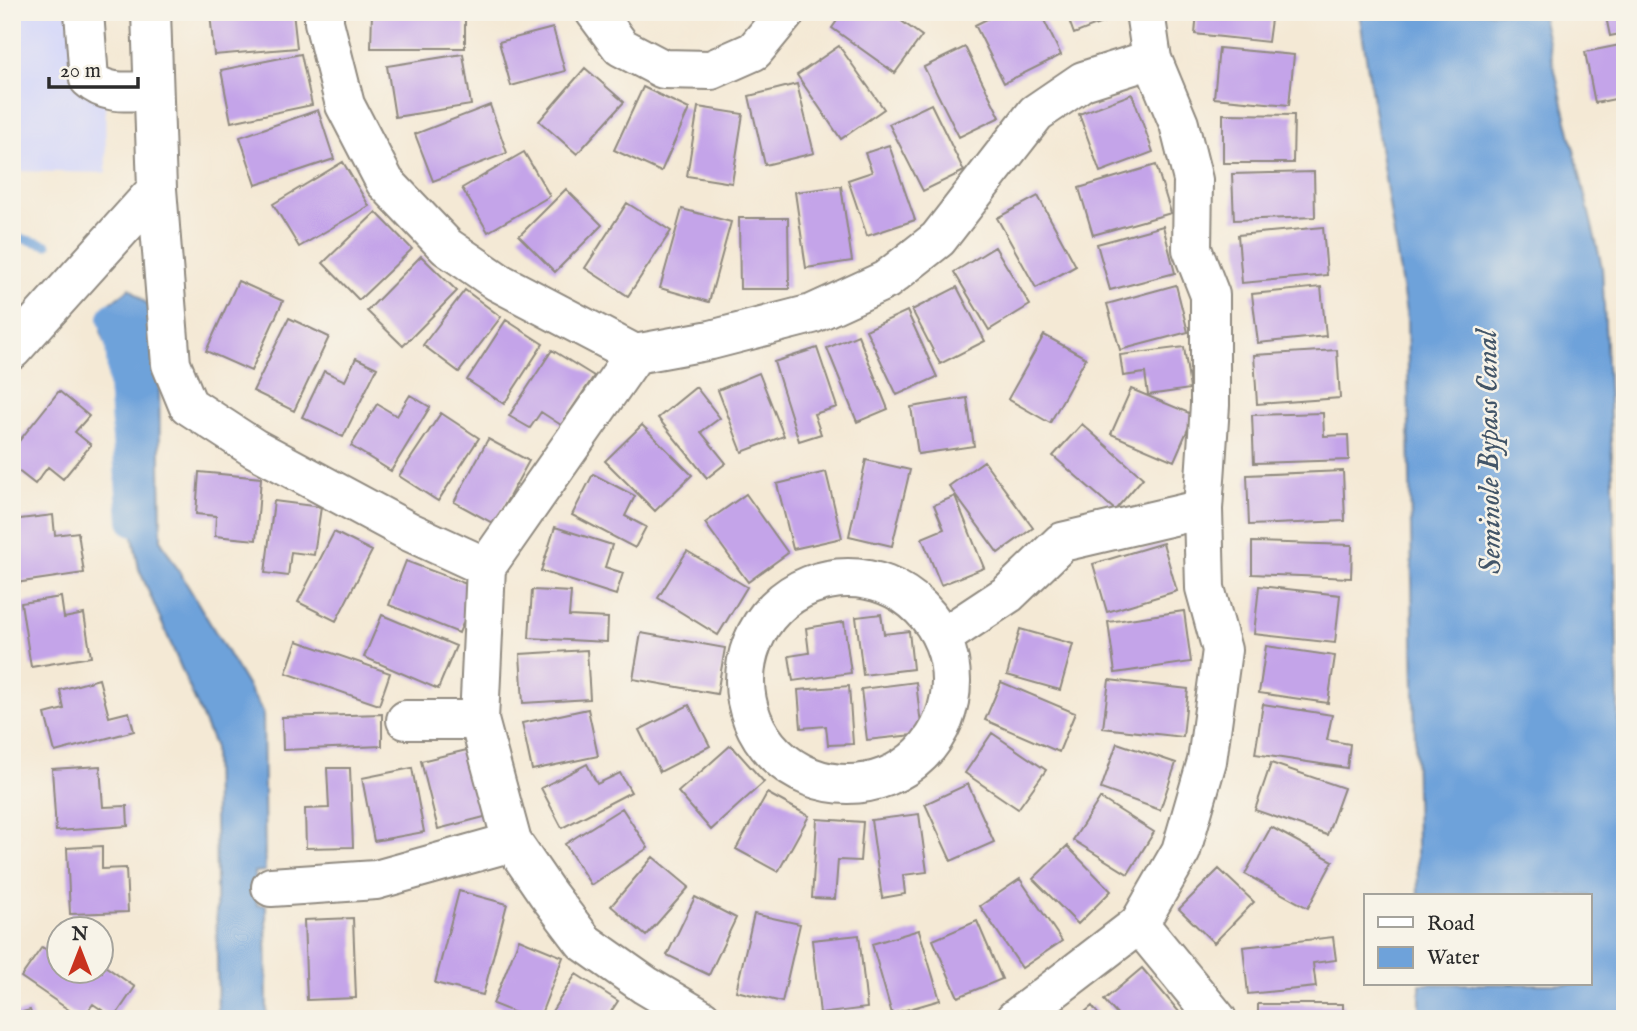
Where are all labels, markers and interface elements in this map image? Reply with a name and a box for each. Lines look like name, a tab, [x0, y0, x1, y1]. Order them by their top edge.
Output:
scale bar	[49, 46, 138, 90]
text: 20 m	[60, 58, 101, 85]
water label: Seminole Bypass Canal	[1469, 327, 1511, 574]
legend	[1364, 894, 1592, 986]
text: Road	[1427, 911, 1475, 938]
north arrow	[46, 916, 116, 986]
text: N	[71, 923, 89, 947]
text: Water	[1427, 945, 1480, 972]

